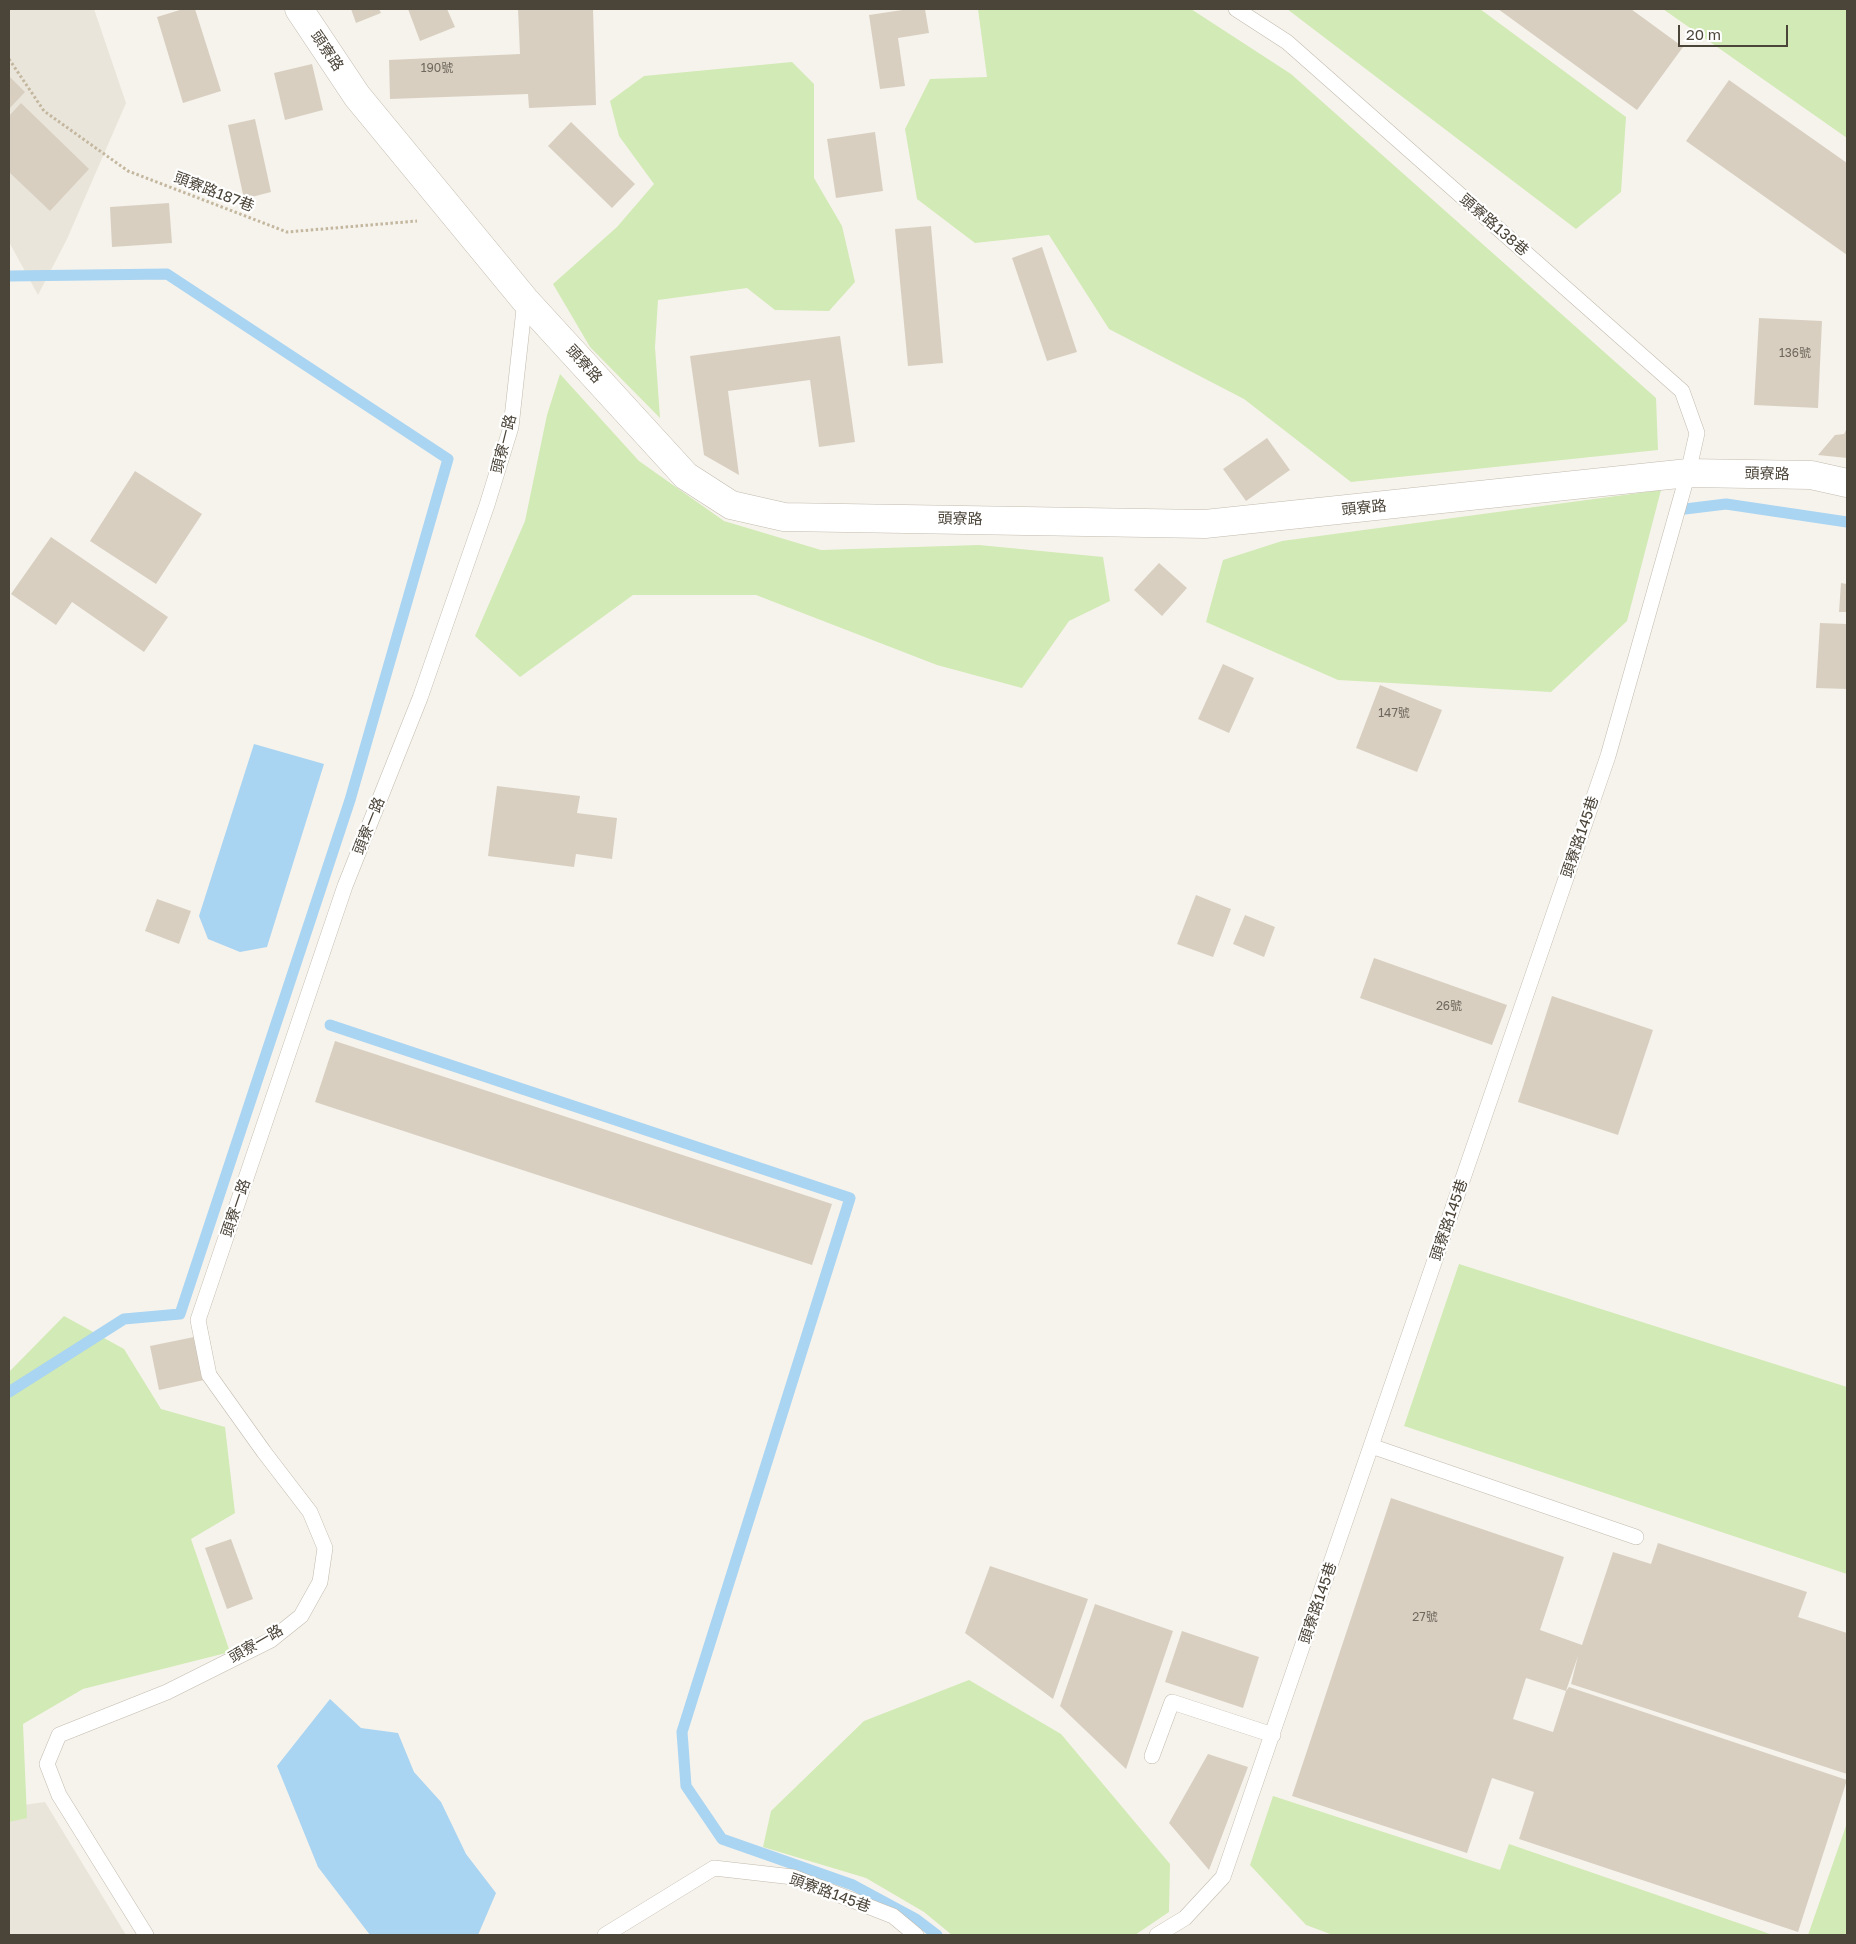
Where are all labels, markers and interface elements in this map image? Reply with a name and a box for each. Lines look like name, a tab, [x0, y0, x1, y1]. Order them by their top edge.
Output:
scale bar	[1681, 15, 1791, 47]
text: 20 m	[1686, 25, 1721, 43]
street label: 頭寮路	[307, 27, 347, 75]
house number: 190號	[421, 61, 453, 75]
street label: 頭寮路187巷	[171, 168, 257, 216]
street label: 頭寮路138巷	[1456, 190, 1532, 260]
street label: 頭寮路	[562, 341, 606, 387]
house number: 136號	[1779, 346, 1811, 360]
street label: 頭寮一路	[488, 413, 520, 475]
street label: 頭寮路	[1744, 465, 1790, 483]
street label: 頭寮路	[1341, 497, 1387, 519]
street label: 頭寮路	[937, 510, 983, 528]
house number: 147號	[1378, 706, 1410, 720]
street label: 頭寮路145巷	[1558, 794, 1602, 880]
street label: 頭寮一路	[349, 795, 389, 857]
house number: 26號	[1436, 999, 1462, 1013]
street label: 頭寮一路	[218, 1177, 254, 1239]
street label: 頭寮路145巷	[1427, 1177, 1471, 1263]
street label: 頭寮路145巷	[1296, 1560, 1340, 1646]
house number: 27號	[1412, 1610, 1438, 1624]
street label: 頭寮一路	[226, 1621, 286, 1667]
street label: 頭寮路145巷	[787, 1870, 873, 1916]

